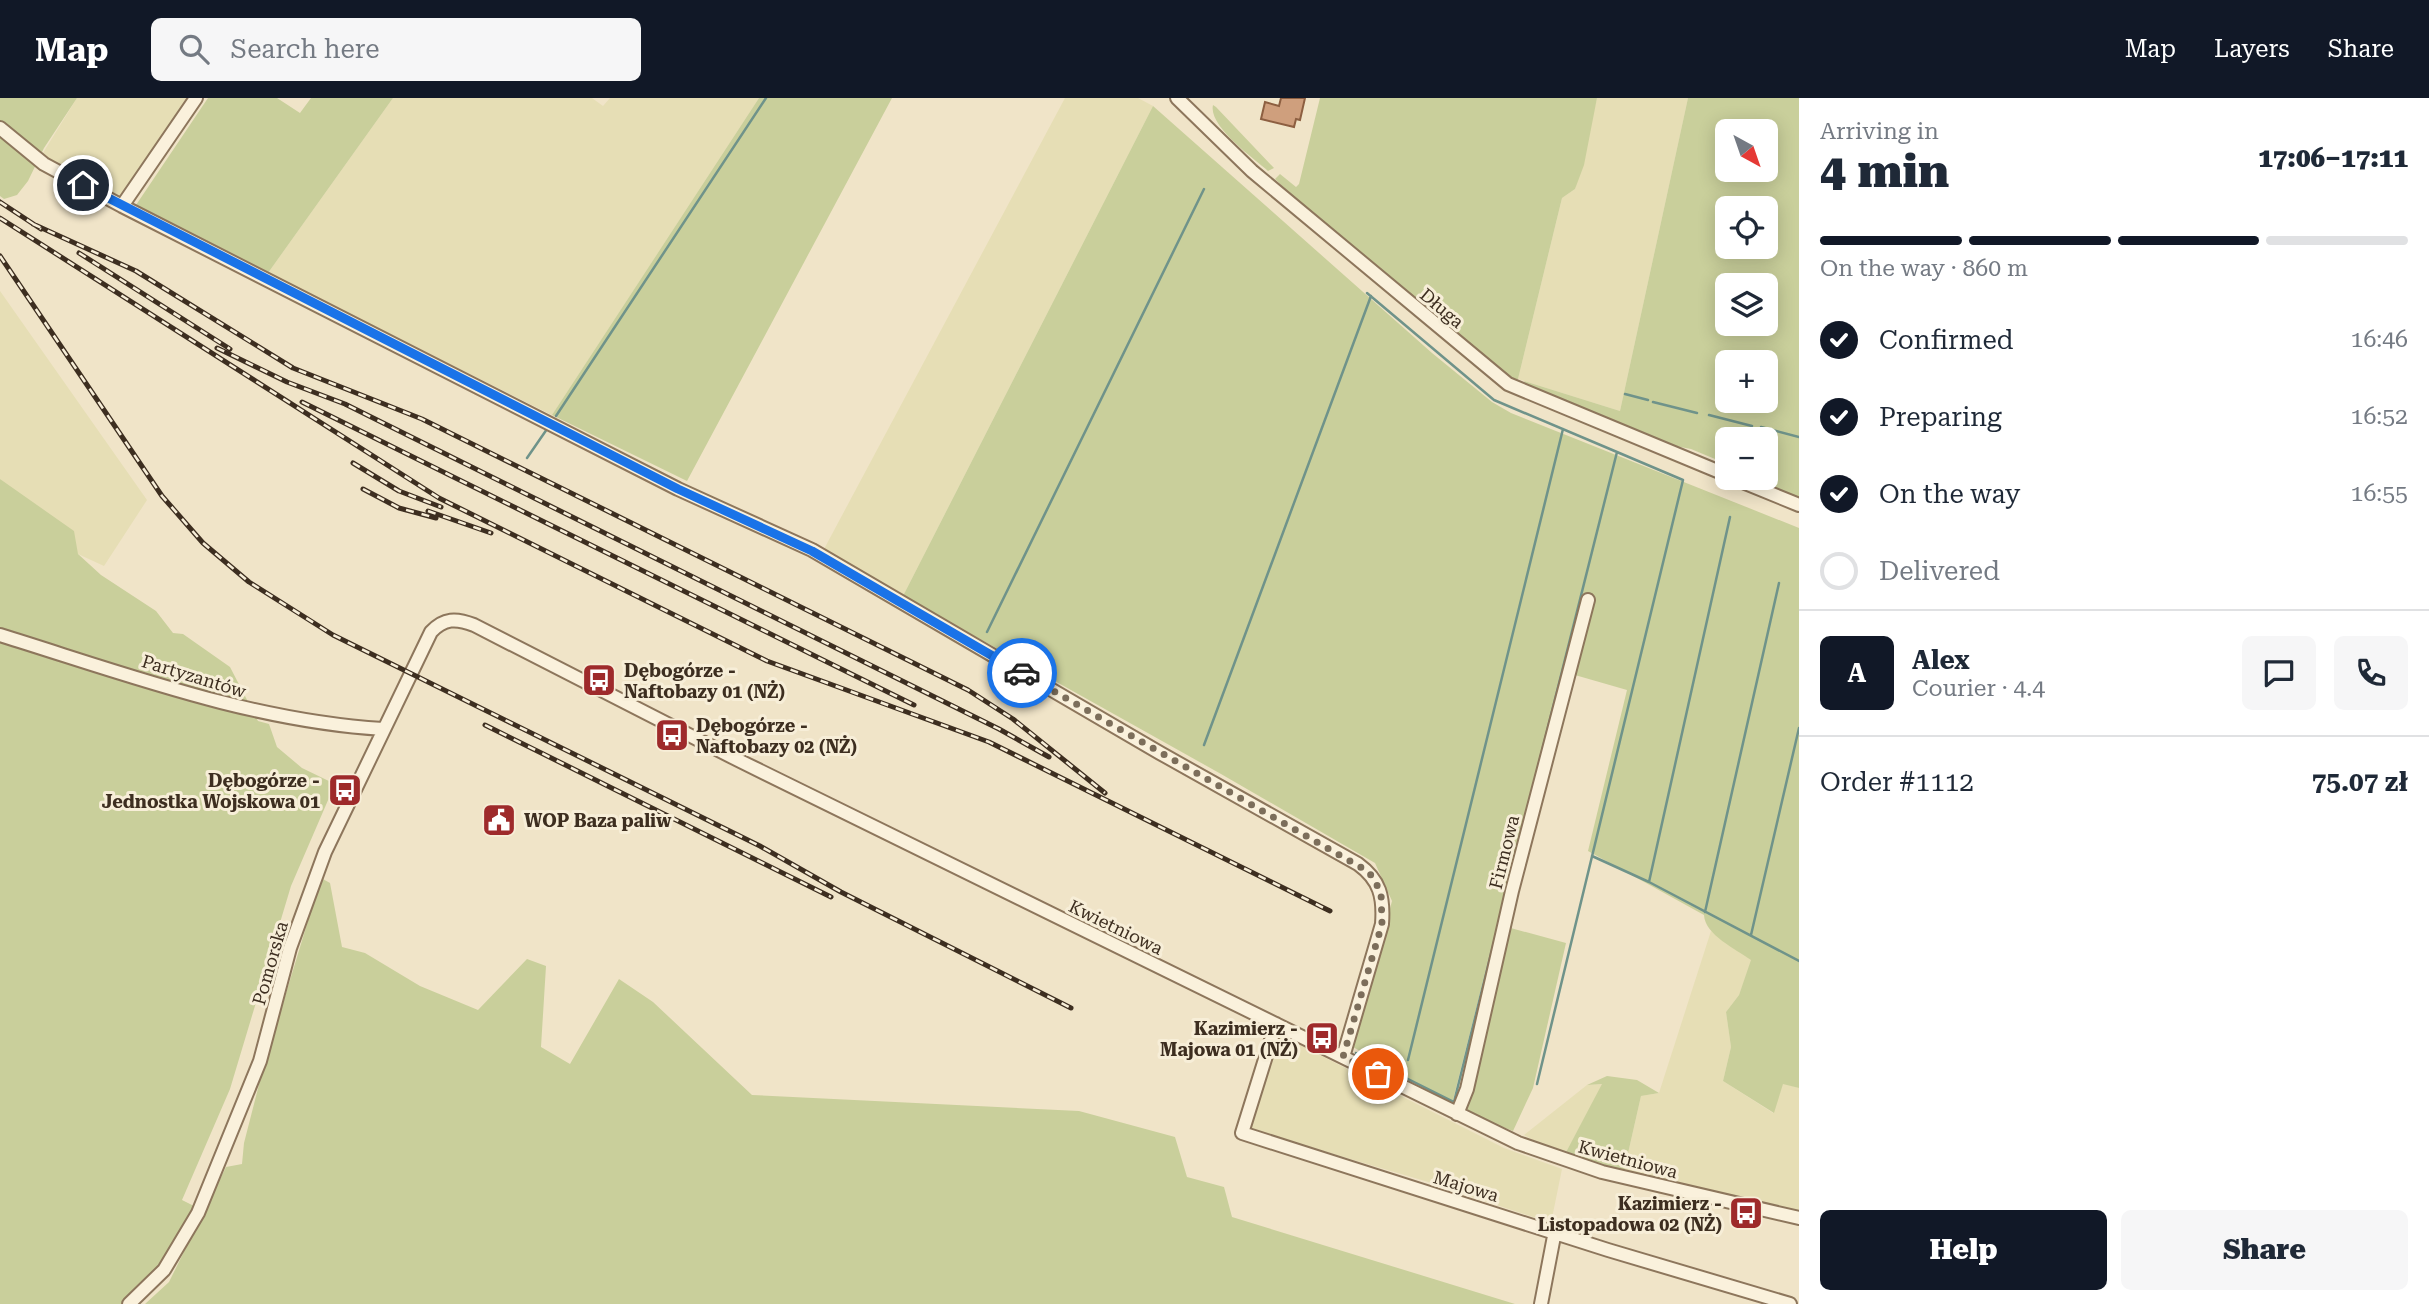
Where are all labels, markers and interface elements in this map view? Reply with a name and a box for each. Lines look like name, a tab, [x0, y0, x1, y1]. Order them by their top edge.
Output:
search box	[151, 18, 641, 81]
text: Map	[35, 30, 109, 69]
icon: search	[175, 30, 213, 68]
text: Search here	[231, 34, 380, 64]
text: Map	[2125, 35, 2176, 63]
text: Layers	[2214, 35, 2290, 63]
text: Share	[2328, 35, 2394, 63]
text: Arriving in	[1820, 118, 1939, 145]
north arrow	[1715, 119, 1778, 182]
map controls	[1715, 119, 1778, 490]
text: 17:06–17:11	[2258, 143, 2408, 173]
text: 4 min	[1820, 144, 1949, 198]
pin	[53, 155, 113, 215]
icon: home	[64, 166, 102, 204]
button: locate	[1715, 196, 1778, 259]
text: On the way · 860 m	[1820, 255, 2028, 282]
button: layers	[1715, 273, 1778, 336]
street label: Długa	[1416, 284, 1468, 332]
icon: check	[1820, 321, 1858, 359]
text: Confirmed	[1879, 325, 2014, 355]
text: 16:46	[2351, 326, 2408, 353]
button: +	[1715, 350, 1778, 413]
icon: check	[1820, 398, 1858, 436]
text: Preparing	[1879, 402, 2002, 432]
text: 16:52	[2351, 403, 2408, 430]
button: −	[1715, 427, 1778, 490]
icon: check	[1820, 475, 1858, 513]
text: On the way	[1879, 479, 2020, 509]
text: 16:55	[2351, 480, 2408, 507]
text: Delivered	[1879, 556, 2000, 586]
button: chat	[2242, 636, 2316, 710]
button: phone	[2334, 636, 2408, 710]
courier	[987, 638, 1057, 708]
text: Alex	[1912, 645, 1970, 675]
street label: Partyzantów	[139, 650, 249, 702]
icon: car	[1003, 654, 1041, 692]
text: A	[1848, 658, 1866, 688]
place label: Dębogórze - Naftobazy 01 (NŻ)	[624, 660, 785, 702]
bus stop icon: Dębogórze - Naftobazy 01 (NŻ)	[580, 661, 618, 699]
text: Courier · 4.4	[1912, 675, 2045, 702]
place label: Dębogórze - Naftobazy 02 (NŻ)	[696, 715, 857, 757]
bus stop icon: Dębogórze - Naftobazy 02 (NŻ)	[653, 716, 691, 754]
text: Order #1112	[1820, 767, 1974, 797]
text: 75.07 zł	[2312, 767, 2408, 797]
place label: Dębogórze - Jednostka Wojskowa 01	[102, 770, 320, 812]
bus stop icon: Dębogórze - Jednostka Wojskowa 01	[326, 771, 364, 809]
public building icon: WOP Baza paliw	[480, 801, 518, 839]
place label: WOP Baza paliw	[524, 810, 672, 831]
street label: Firmowa	[1485, 813, 1523, 891]
street label: Kwietniowa	[1066, 895, 1167, 959]
street label: Pomorska	[248, 918, 292, 1007]
place label: Kazimierz - Majowa 01 (NŻ)	[1160, 1018, 1298, 1060]
bus stop icon: Kazimierz - Majowa 01 (NŻ)	[1303, 1019, 1341, 1057]
pin	[1348, 1044, 1408, 1104]
icon: bag	[1359, 1055, 1397, 1093]
street label: Kwietniowa	[1576, 1136, 1680, 1182]
street label: Majowa	[1431, 1166, 1501, 1206]
place label: Kazimierz - Listopadowa 02 (NŻ)	[1538, 1193, 1722, 1235]
bus stop icon: Kazimierz - Listopadowa 02 (NŻ)	[1727, 1194, 1765, 1232]
button: Help	[1820, 1210, 2107, 1290]
button: Share	[2121, 1210, 2408, 1290]

